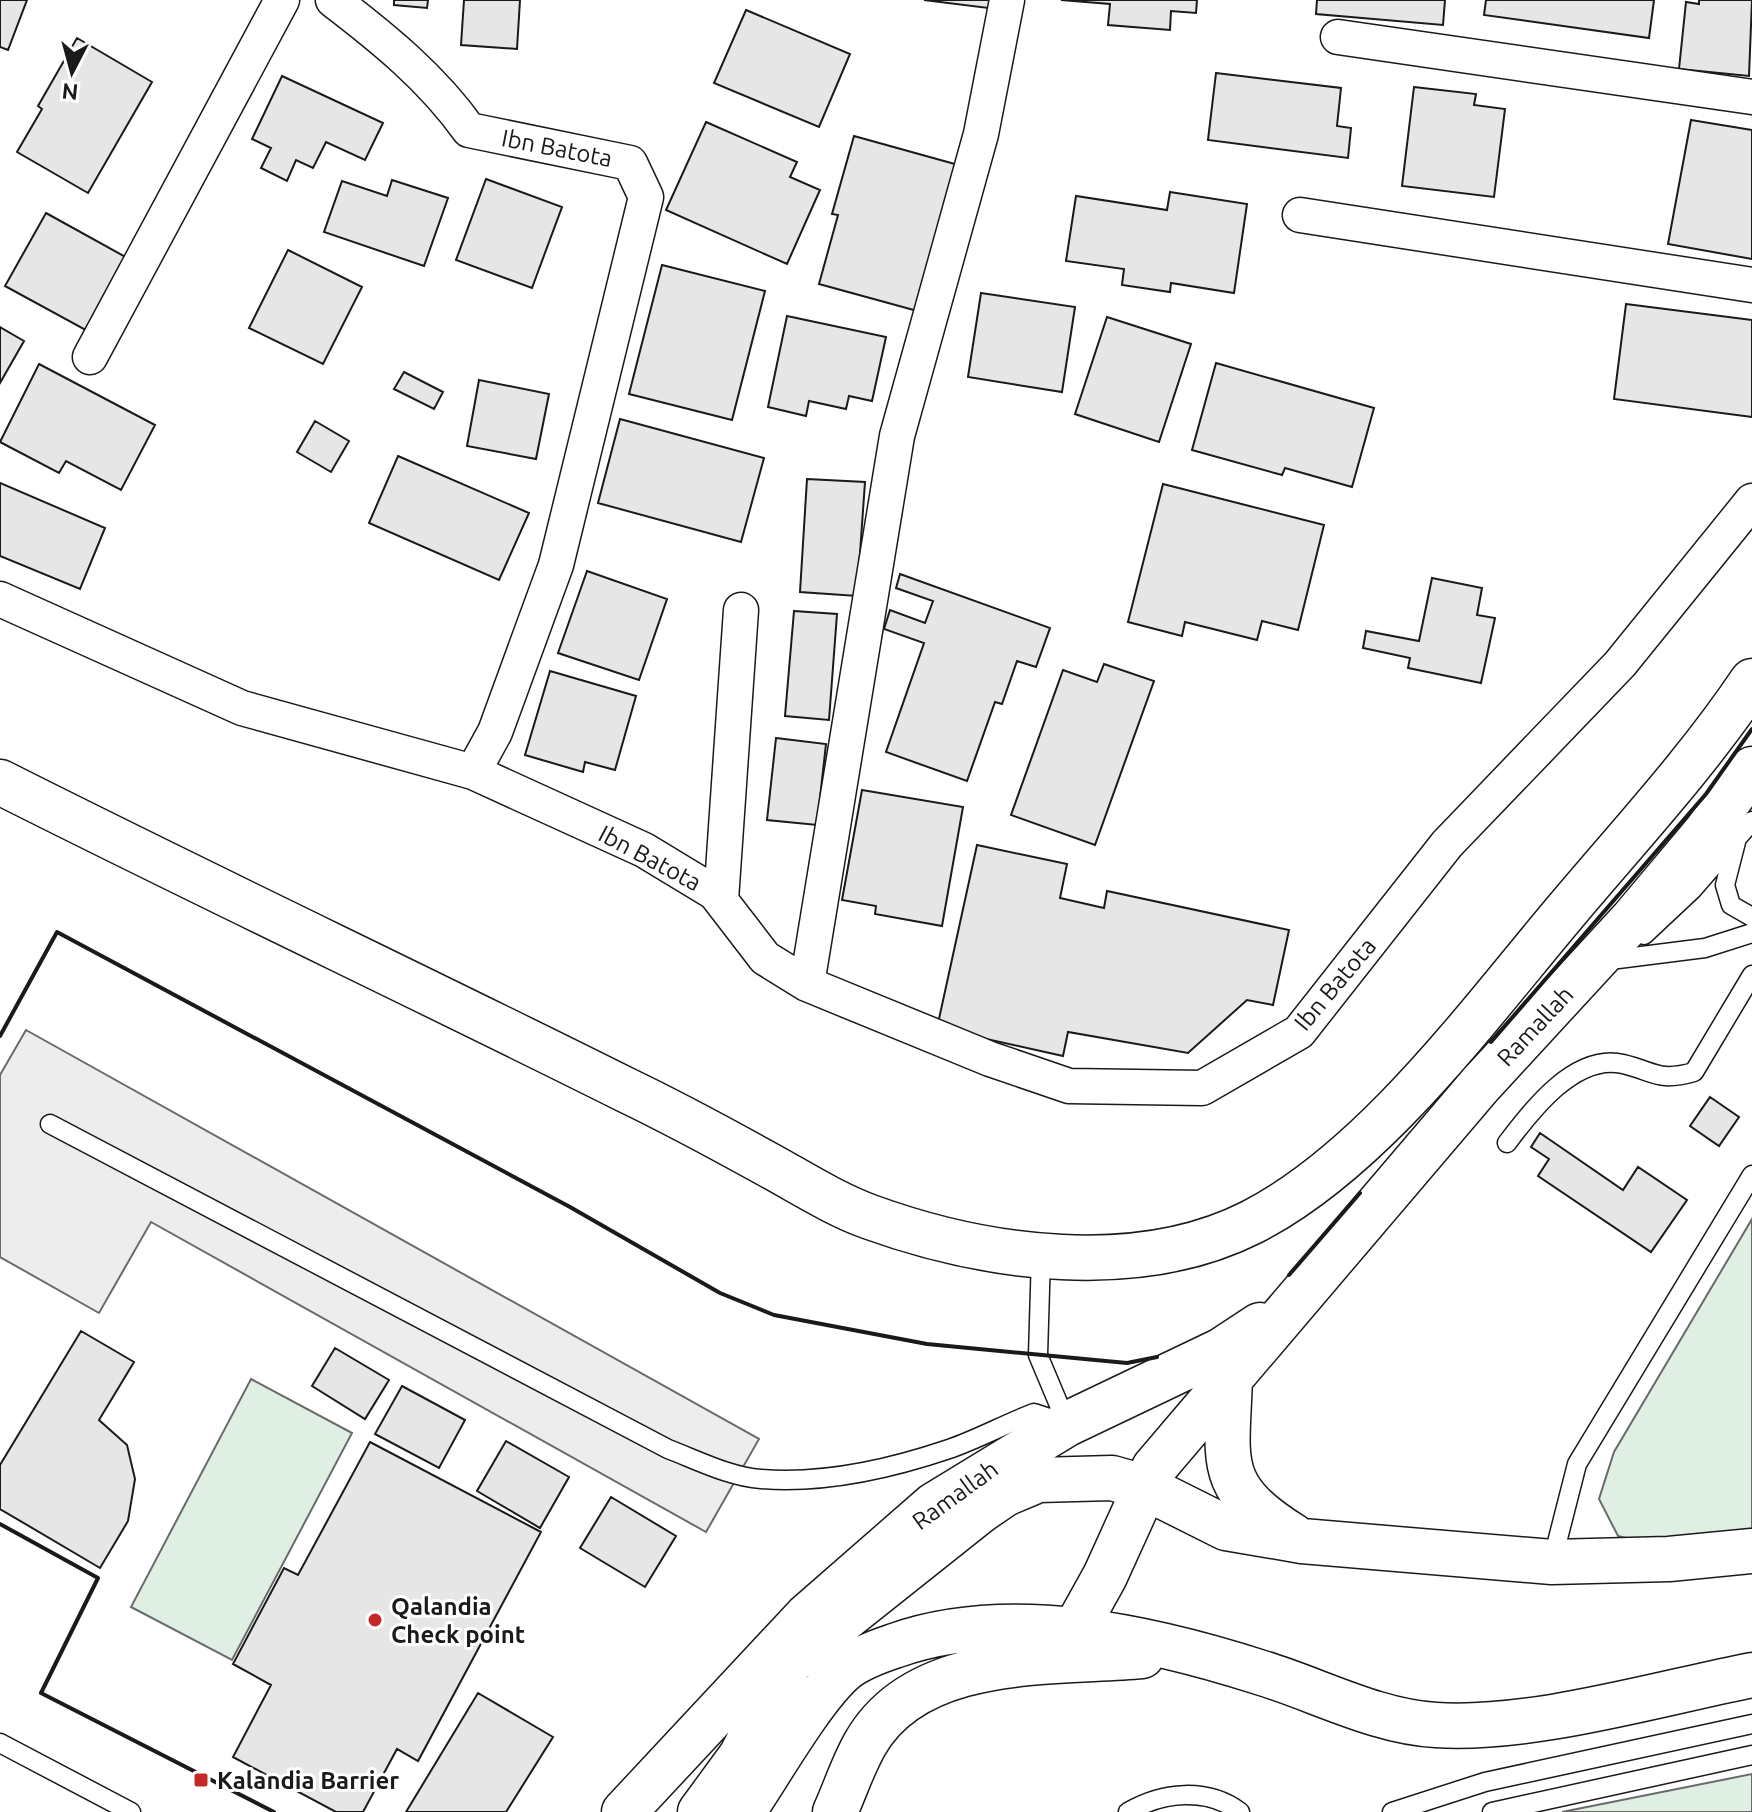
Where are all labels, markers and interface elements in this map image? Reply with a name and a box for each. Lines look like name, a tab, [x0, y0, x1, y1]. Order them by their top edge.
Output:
north arrow	[32, 32, 112, 112]
text: N	[60, 79, 79, 106]
street label: Ibn Batota	[499, 124, 615, 172]
street label: Ibn Batota	[594, 820, 706, 896]
street label: Ibn Batota	[1289, 932, 1381, 1036]
street label: Ramallah	[1491, 981, 1579, 1071]
street label: Ramallah	[907, 1455, 1003, 1535]
place label: Qalandia Check point	[391, 1593, 525, 1648]
marker: Qalandia Check point	[366, 1611, 384, 1629]
place label: Kalandia Barrier	[217, 1767, 399, 1794]
marker: Kalandia Barrier	[192, 1771, 210, 1789]

